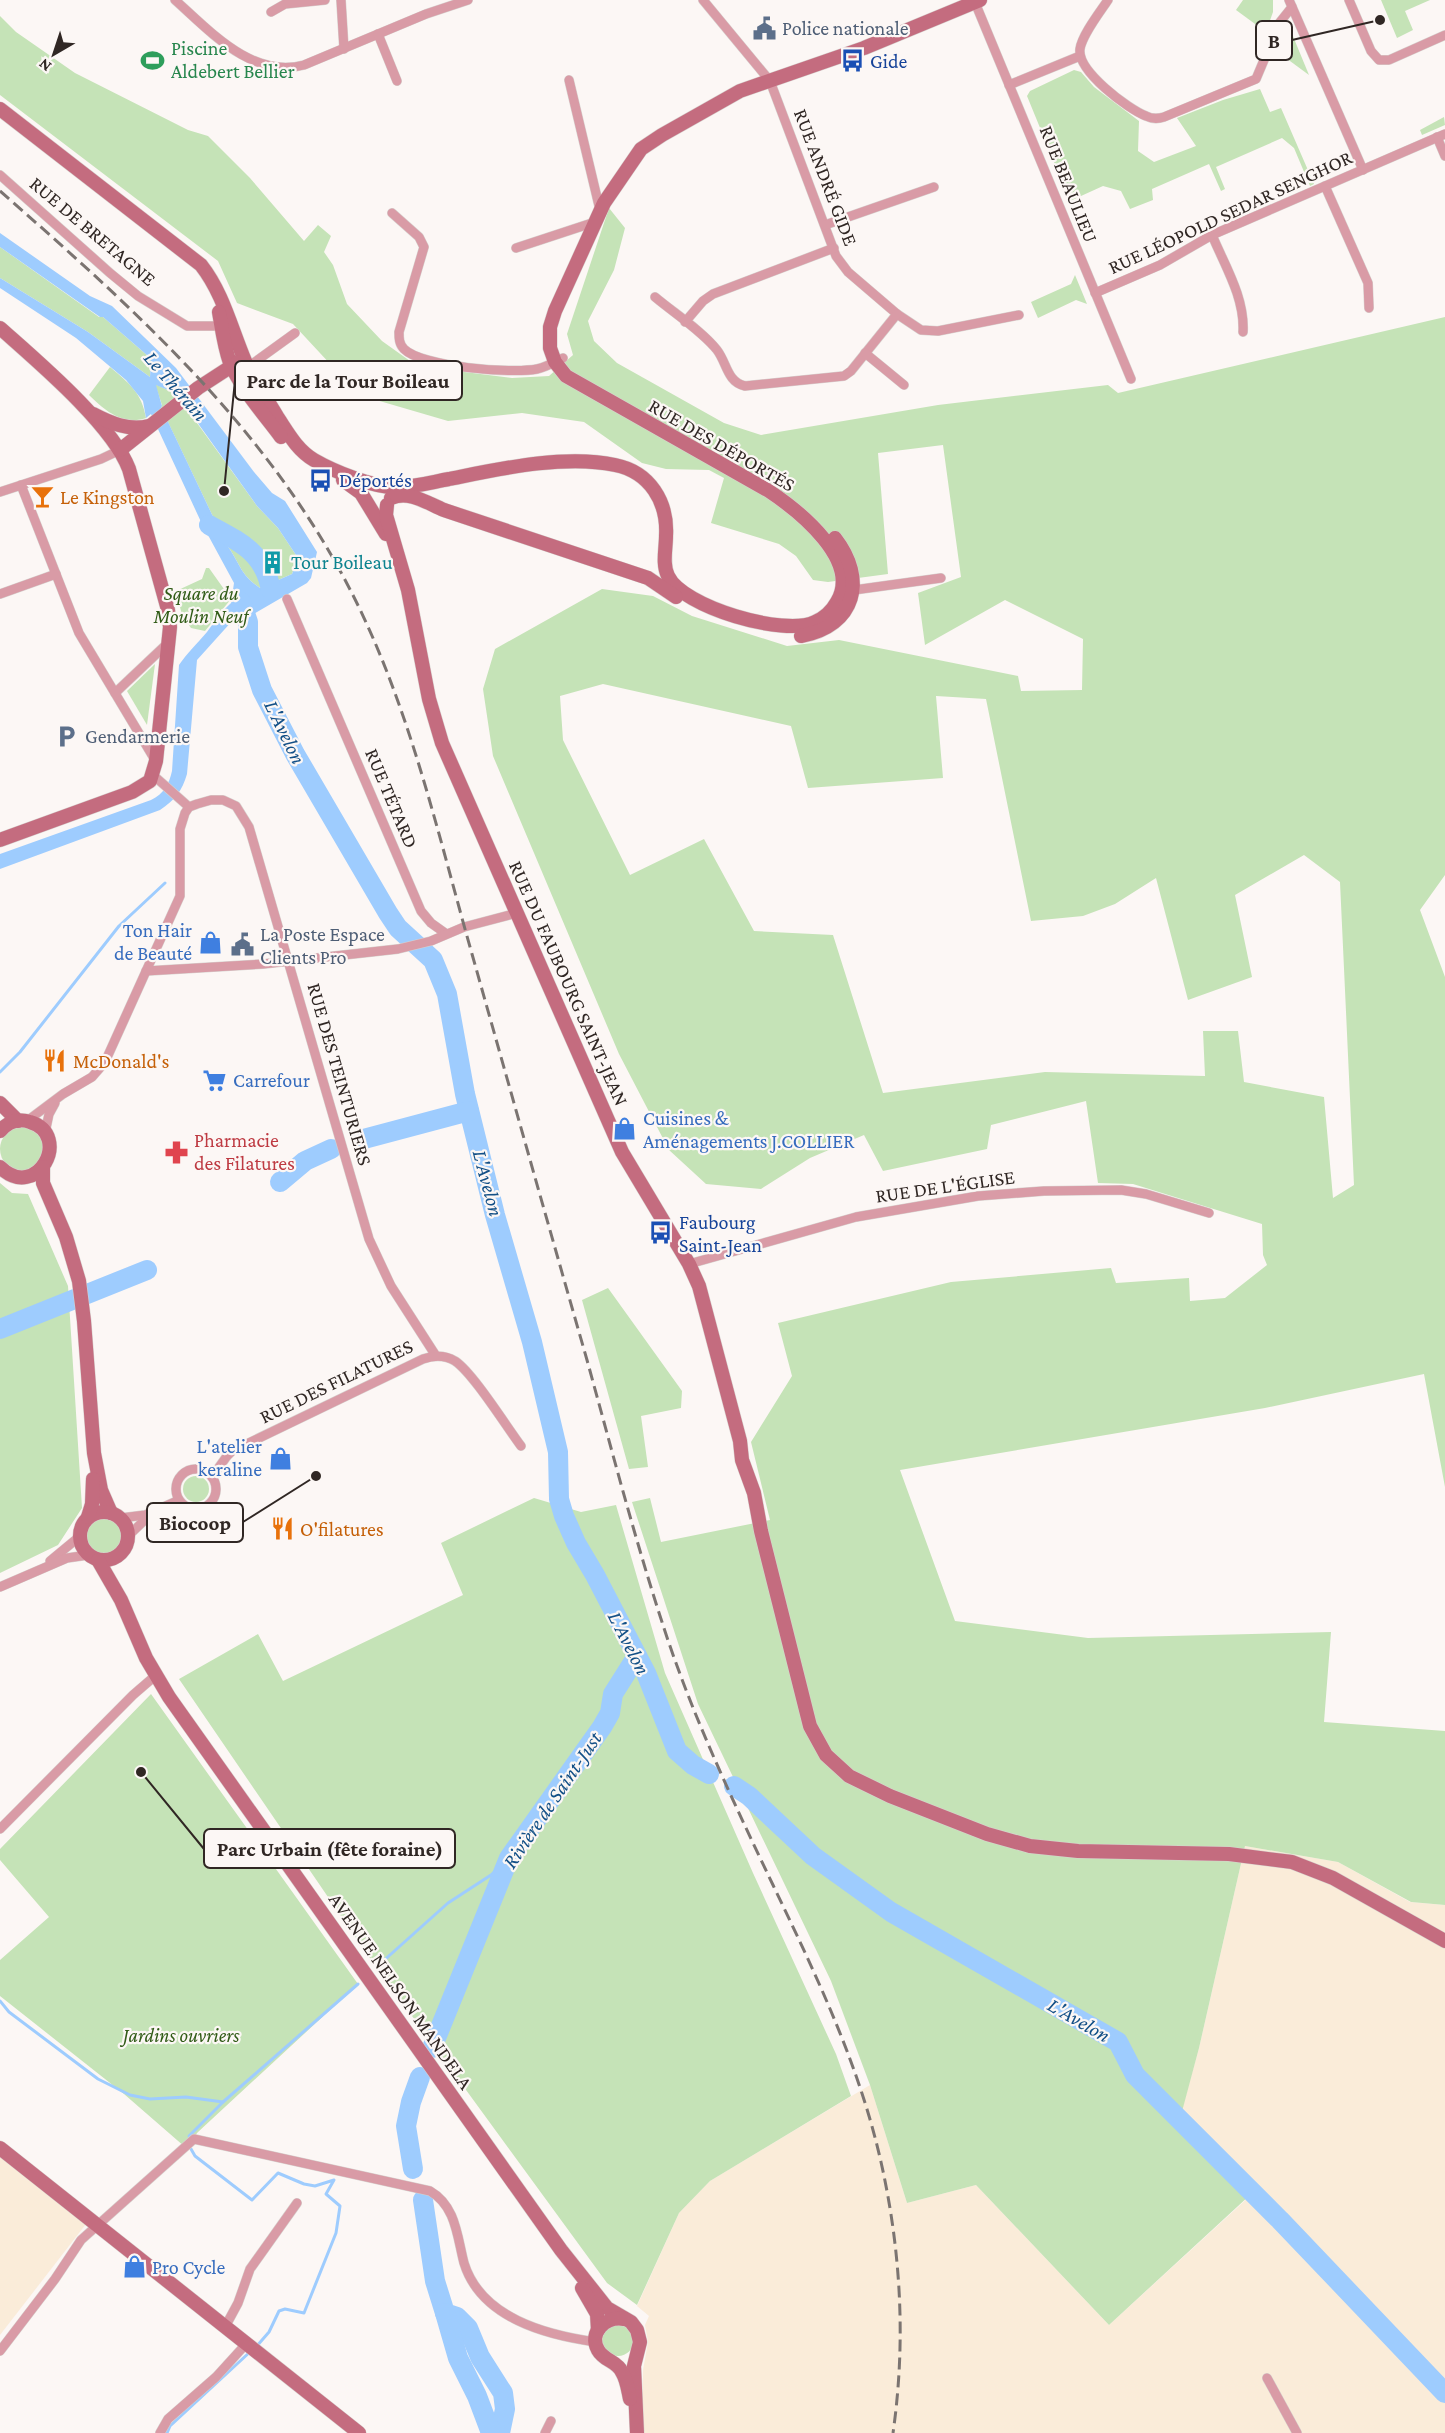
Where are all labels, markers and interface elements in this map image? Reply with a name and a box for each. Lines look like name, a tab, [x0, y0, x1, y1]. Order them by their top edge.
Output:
public building icon: Police nationale	[751, 15, 777, 41]
place label: Police nationale	[782, 17, 909, 39]
callout: B	[1256, 21, 1292, 60]
north arrow	[24, 24, 84, 84]
text: B	[1268, 29, 1280, 53]
place label: Piscine Aldebert Bellier	[171, 37, 295, 82]
sports icon: Piscine Aldebert Bellier	[140, 47, 166, 73]
bus stop icon: Gide	[839, 48, 865, 74]
place label: Gide	[870, 50, 907, 72]
text: N	[35, 55, 54, 75]
street label: RUE ANDRÉ GIDE	[790, 105, 862, 249]
street label: RUE BEAULIEU	[1036, 122, 1102, 246]
street label: RUE LÉOPOLD SEDAR SENGHOR	[1105, 145, 1356, 278]
street label: RUE DE BRETAGNE	[26, 172, 160, 290]
water label: Le Thérain	[139, 346, 213, 426]
callout: Parc de la Tour Boileau	[235, 361, 462, 400]
text: Parc de la Tour Boileau	[247, 369, 450, 393]
street label: RUE DES DÉPORTÉS	[645, 394, 799, 496]
bus stop icon: Déportés	[308, 467, 334, 493]
place label: Déportés	[339, 469, 412, 492]
bar icon: Le Kingston	[29, 484, 55, 510]
place label: Le Kingston	[60, 486, 155, 509]
building icon: Tour Boileau	[260, 549, 286, 575]
place label: Tour Boileau	[291, 551, 393, 573]
park label: Square du Moulin Neuf	[152, 582, 251, 628]
water label: L'Avelon	[259, 696, 311, 768]
parking icon: Gendarmerie	[54, 723, 80, 749]
place label: Gendarmerie	[85, 725, 190, 747]
street label: RUE TÉTARD	[361, 745, 423, 851]
street label: RUE DU FAUBOURG SAINT-JEAN	[504, 857, 633, 1109]
place label: Ton Hair de Beauté	[114, 919, 192, 964]
place label: La Poste Espace Clients Pro	[260, 923, 385, 968]
shop icon: Ton Hair de Beauté	[197, 929, 223, 955]
public building icon: La Poste Espace Clients Pro	[229, 932, 255, 958]
street label: RUE DES TEINTURIERS	[303, 980, 377, 1168]
restaurant icon: McDonald's	[42, 1048, 68, 1074]
place label: McDonald's	[73, 1050, 169, 1072]
supermarket icon: Carrefour	[202, 1067, 228, 1093]
place label: Carrefour	[233, 1069, 310, 1091]
place label: Cuisines & Aménagements J.COLLIER	[643, 1107, 855, 1153]
shop icon: Cuisines & Aménagements J.COLLIER	[612, 1116, 638, 1142]
place label: Pharmacie des Filatures	[194, 1129, 295, 1174]
pharmacy icon: Pharmacie des Filatures	[163, 1139, 189, 1165]
water label: L'Avelon	[468, 1147, 508, 1219]
street label: RUE DE L'ÉGLISE	[874, 1165, 1016, 1207]
place label: Faubourg Saint-Jean	[679, 1211, 762, 1257]
bus stop icon: Faubourg Saint-Jean	[648, 1220, 674, 1246]
street label: RUE DES FILATURES	[256, 1334, 416, 1428]
place label: L'atelier keraline	[197, 1435, 262, 1480]
shop icon: L'atelier keraline	[267, 1445, 293, 1471]
callout: Biocoop	[147, 1503, 243, 1542]
text: Biocoop	[159, 1511, 231, 1535]
restaurant icon: O'filatures	[269, 1516, 295, 1542]
place label: O'filatures	[300, 1518, 384, 1540]
water label: L'Avelon	[603, 1607, 655, 1679]
water label: Rivière de Saint-Just	[498, 1727, 607, 1873]
callout: Parc Urbain (fête foraine)	[204, 1829, 455, 1868]
text: Parc Urbain (fête foraine)	[217, 1837, 443, 1861]
street label: AVENUE NELSON MANDELA	[325, 1889, 478, 2094]
water label: L'Avelon	[1044, 1993, 1114, 2047]
park label: Jardins ouvriers	[120, 2024, 240, 2047]
shop icon: Pro Cycle	[121, 2254, 147, 2280]
place label: Pro Cycle	[152, 2256, 226, 2279]

